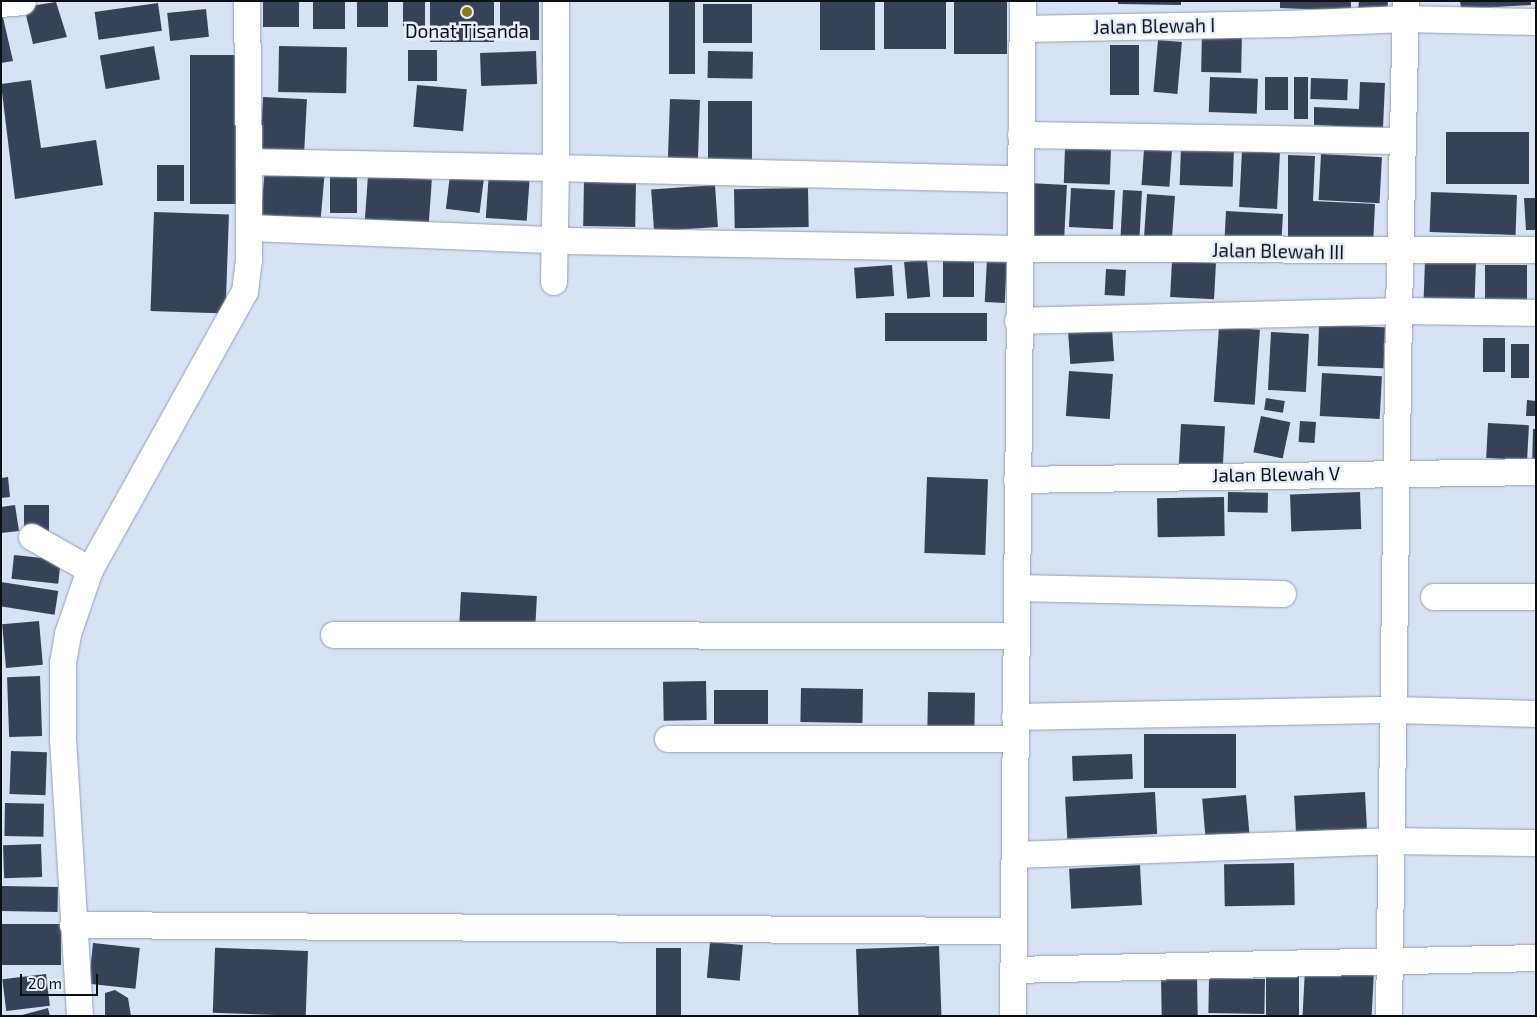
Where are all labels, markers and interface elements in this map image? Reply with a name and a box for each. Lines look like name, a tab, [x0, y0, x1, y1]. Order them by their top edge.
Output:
marker: Donat Tisanda	[461, 6, 473, 18]
street label: Jalan Blewah I	[1093, 14, 1215, 38]
place label: Donat Tisanda	[405, 20, 529, 42]
street label: Jalan Blewah III	[1212, 238, 1344, 264]
street label: Jalan Blewah V	[1211, 461, 1341, 487]
scale bar	[22, 964, 100, 996]
text: 20 m	[28, 974, 62, 992]

